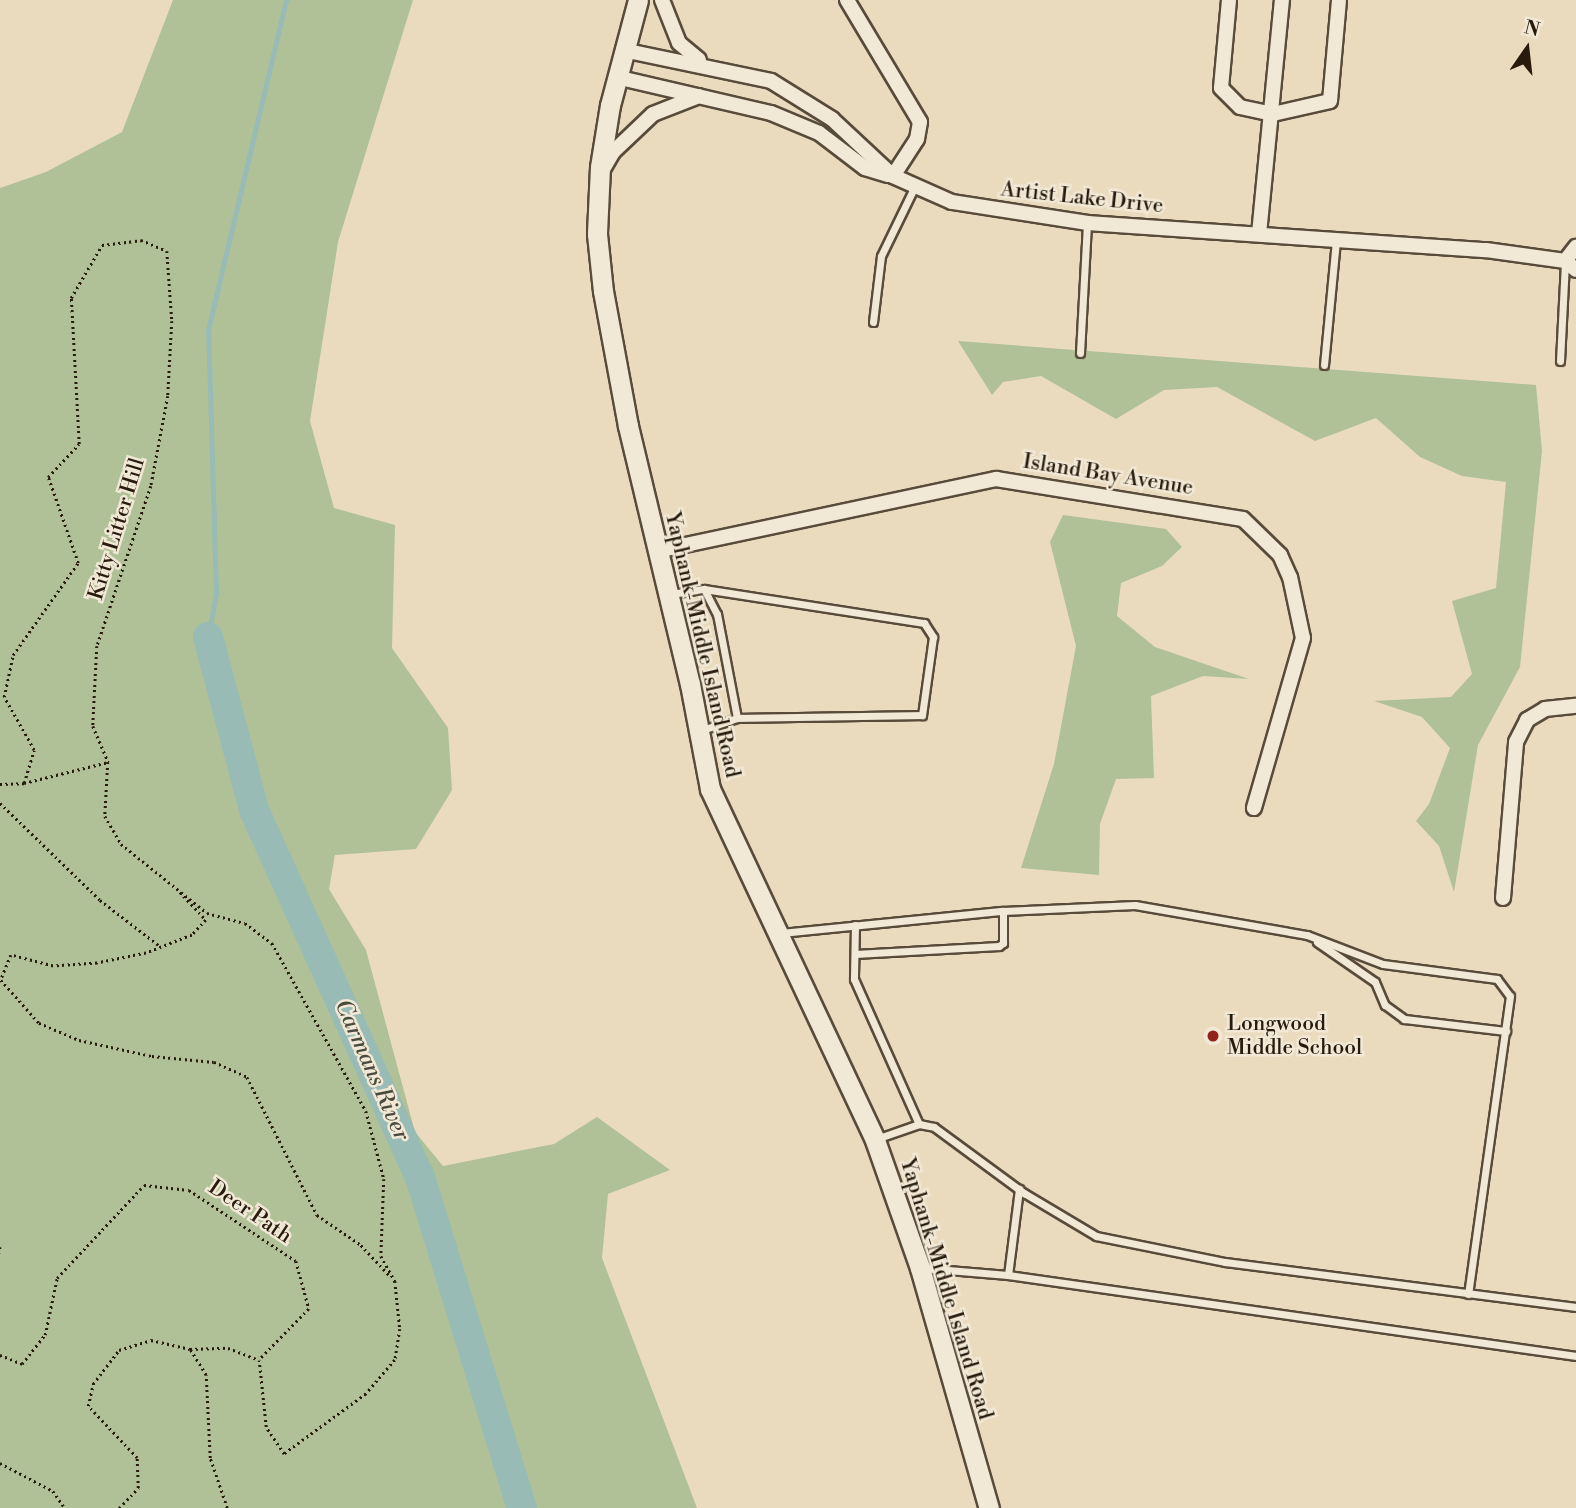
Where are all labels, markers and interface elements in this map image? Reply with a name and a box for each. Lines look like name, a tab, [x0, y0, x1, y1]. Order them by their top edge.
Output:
north arrow	[1492, 14, 1562, 84]
text: N	[1522, 15, 1542, 42]
street label: Artist Lake Drive	[999, 177, 1165, 219]
street label: Island Bay Avenue	[1021, 449, 1195, 501]
street label: Kitty Litter Hill	[83, 455, 151, 603]
street label: Yaphank-Middle Island Road	[659, 510, 745, 780]
water label: Carmans River	[329, 995, 415, 1145]
place label: Longwood Middle School	[1227, 1011, 1362, 1061]
marker: Longwood Middle School	[1205, 1028, 1221, 1044]
street label: Yaphank-Middle Island Road	[894, 1155, 998, 1423]
street label: Deer Path	[204, 1175, 296, 1249]

